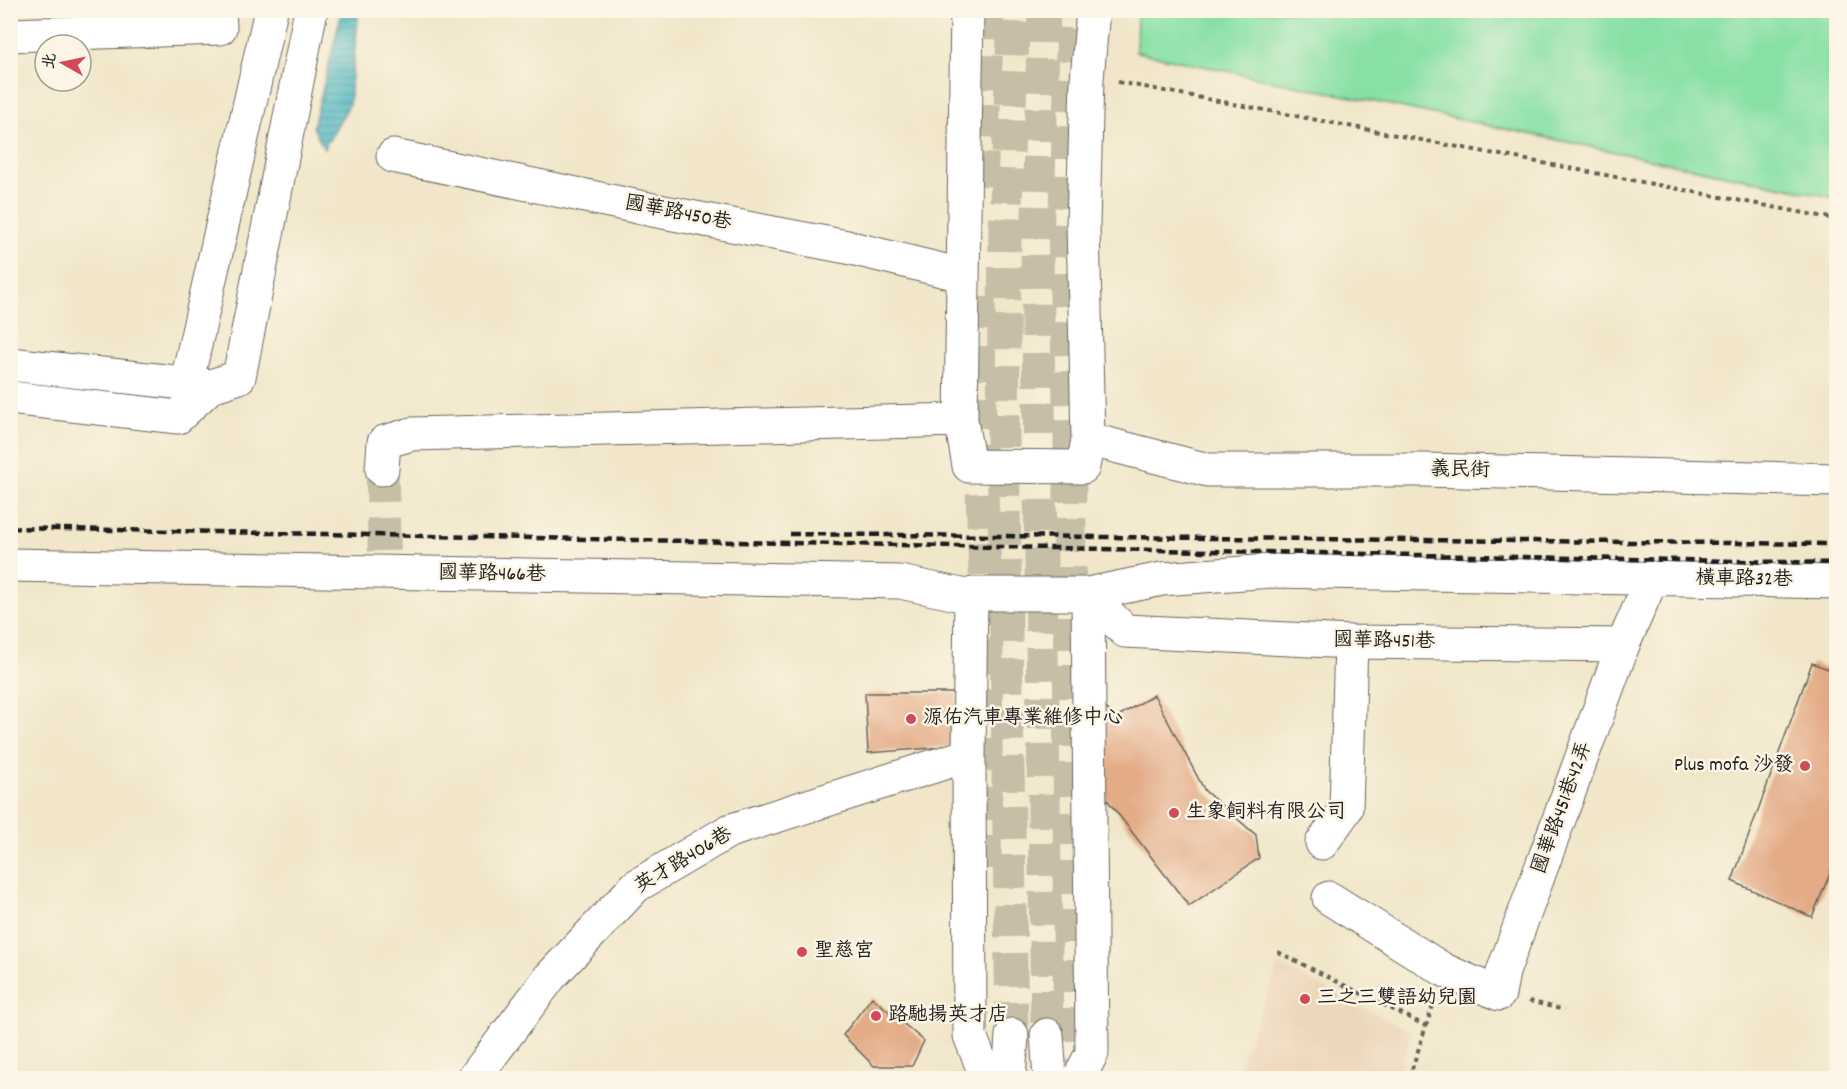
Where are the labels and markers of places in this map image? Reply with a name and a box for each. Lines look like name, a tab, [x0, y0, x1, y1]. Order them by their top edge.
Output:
place label: 源佑汽車專業維修中心	[923, 705, 1123, 733]
marker: 源佑汽車專業維修中心	[904, 712, 918, 726]
place label: Plus mofa 沙發	[1674, 752, 1793, 780]
marker: Plus mofa 沙發	[1798, 759, 1812, 773]
place label: 生象飼料有限公司	[1186, 799, 1346, 827]
marker: 生象飼料有限公司	[1167, 806, 1181, 820]
place label: 聖慈宮	[814, 938, 874, 966]
marker: 聖慈宮	[795, 945, 809, 959]
place label: 三之三雙語幼兒園	[1317, 985, 1477, 1013]
marker: 三之三雙語幼兒園	[1298, 992, 1312, 1006]
place label: 路馳揚英才店	[888, 1002, 1008, 1030]
marker: 路馳揚英才店	[869, 1009, 883, 1023]

